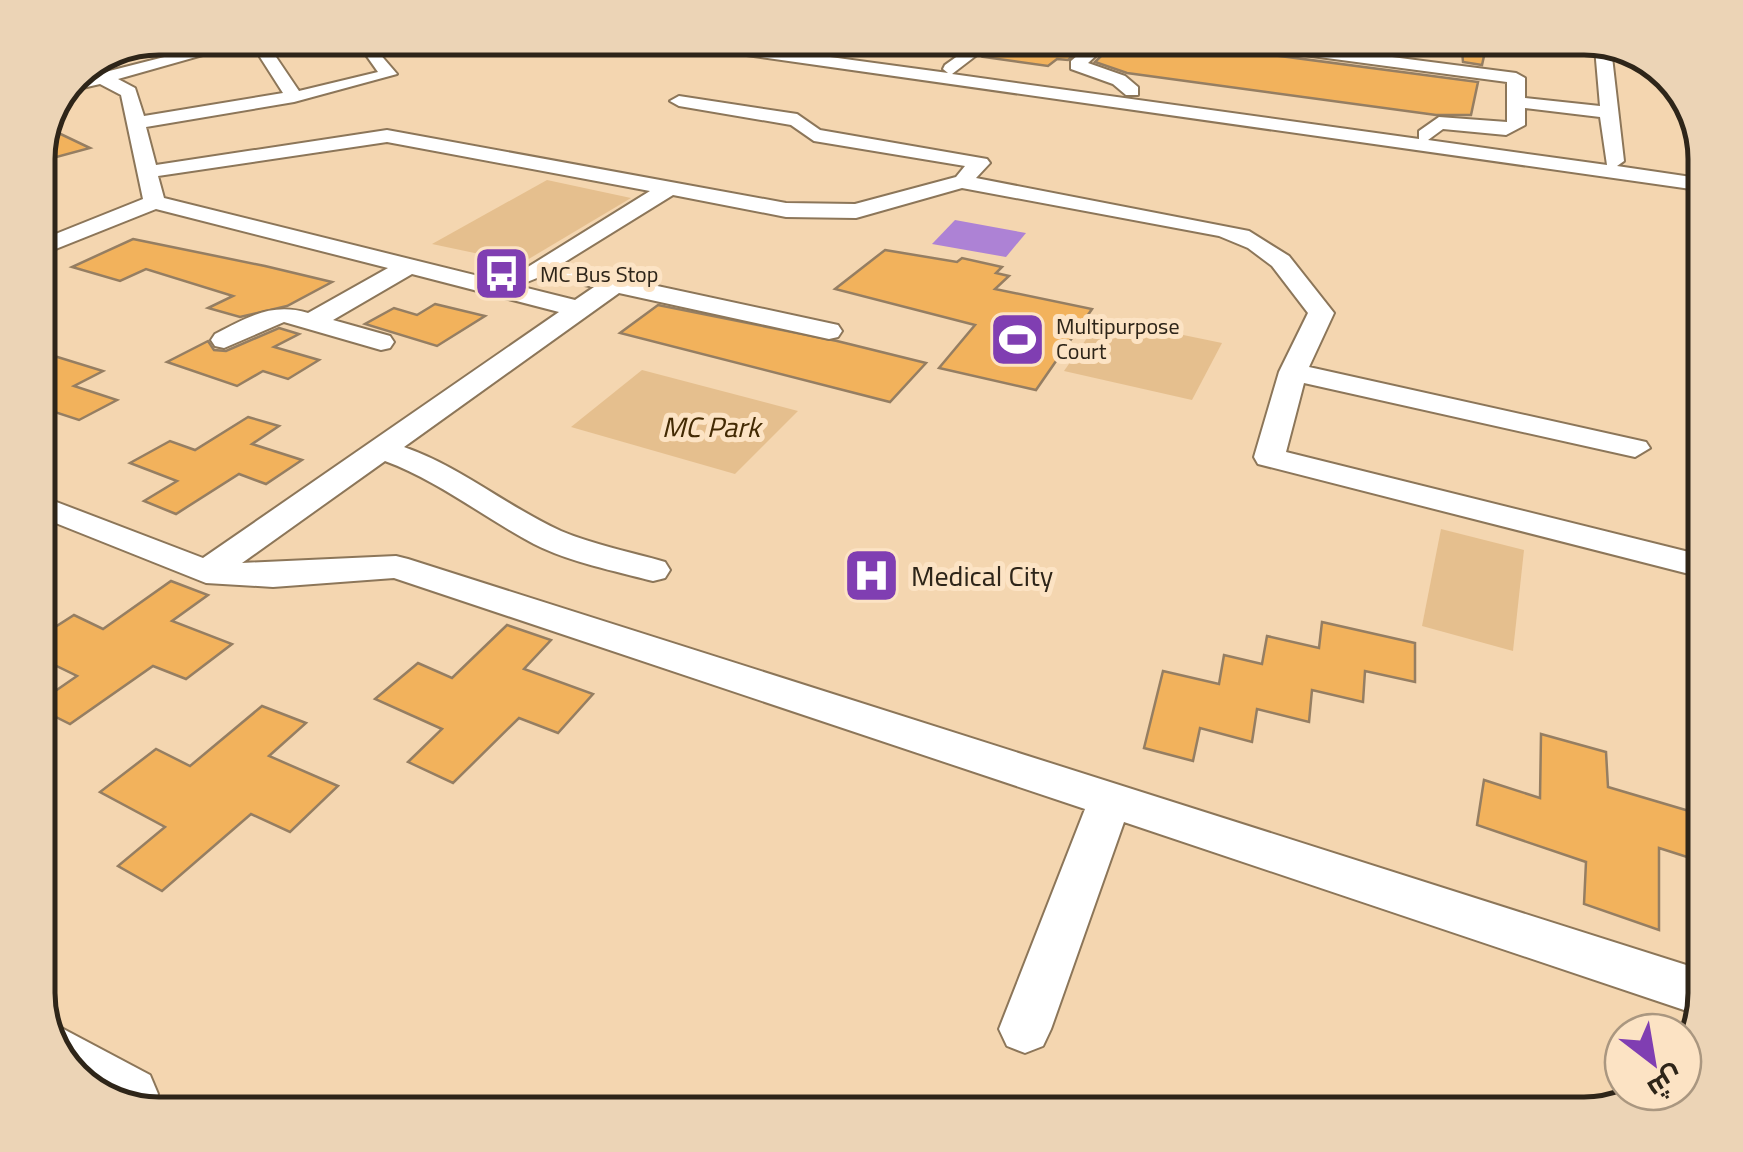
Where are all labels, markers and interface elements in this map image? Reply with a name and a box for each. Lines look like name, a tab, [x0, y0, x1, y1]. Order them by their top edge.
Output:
bus stop icon: MC Bus Stop	[471, 244, 531, 304]
place label: MC Bus Stop	[540, 253, 658, 295]
place label: Multipurpose Court	[1056, 305, 1180, 372]
sports icon: Multipurpose Court	[987, 309, 1047, 369]
park label: MC Park	[662, 401, 764, 453]
hospital icon: Medical City	[842, 546, 902, 606]
place label: Medical City	[911, 550, 1053, 602]
north arrow	[1603, 1012, 1703, 1112]
text: ش	[1637, 1052, 1695, 1115]

